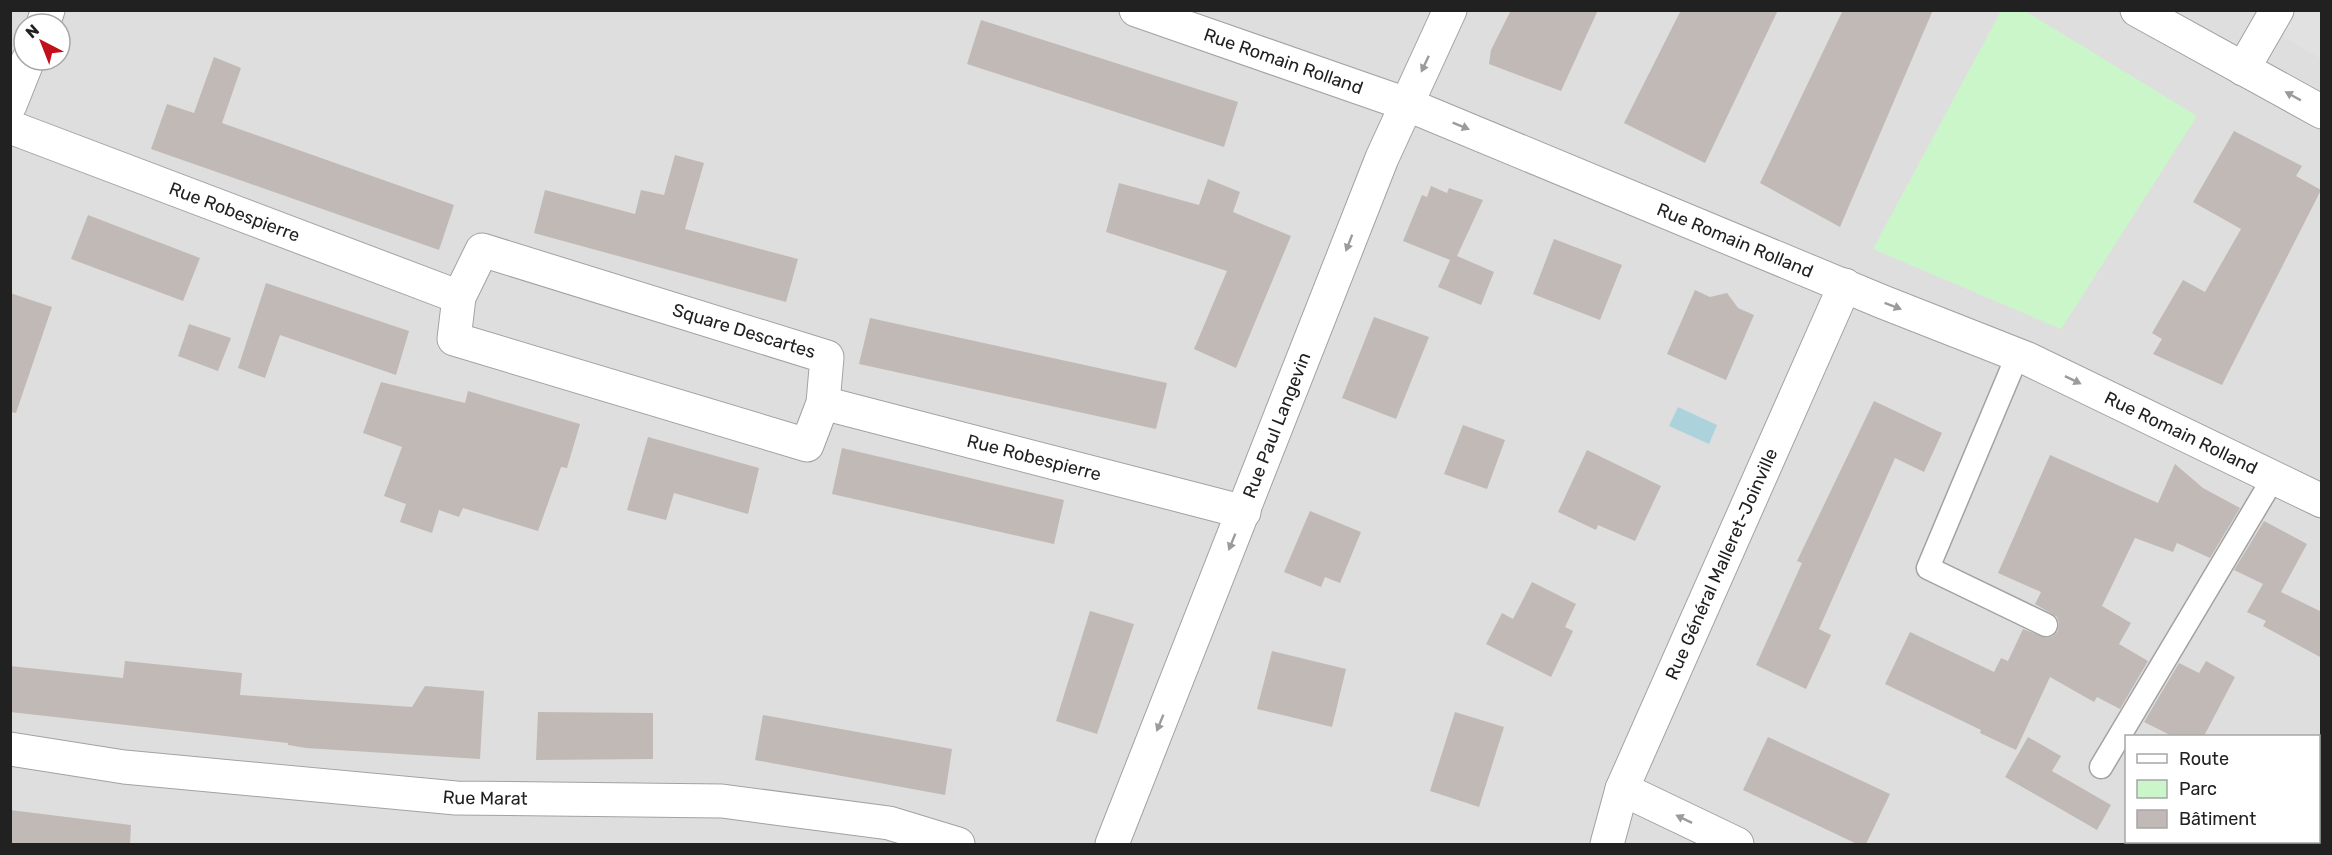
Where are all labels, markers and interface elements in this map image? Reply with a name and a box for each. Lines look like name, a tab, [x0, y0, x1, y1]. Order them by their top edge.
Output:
north arrow	[12, 12, 72, 72]
text: N	[22, 20, 43, 42]
street label: Rue Romain Rolland	[1201, 23, 1366, 99]
one-way arrow	[1420, 55, 1430, 73]
one-way arrow	[2285, 92, 2302, 102]
one-way arrow	[1452, 122, 1470, 131]
street label: Rue Robespierre	[166, 177, 303, 247]
street label: Rue Romain Rolland	[1653, 198, 1816, 283]
one-way arrow	[1344, 234, 1353, 252]
street label: Square Descartes	[670, 299, 818, 363]
one-way arrow	[1884, 301, 1902, 311]
street label: Rue Paul Langevin	[1238, 349, 1315, 501]
one-way arrow	[2065, 375, 2082, 384]
street label: Rue Romain Rolland	[2101, 387, 2261, 479]
street label: Rue Robespierre	[964, 430, 1104, 486]
street label: Rue Général Malleret-Joinville	[1661, 445, 1782, 683]
one-way arrow	[1227, 533, 1236, 551]
one-way arrow	[1155, 715, 1165, 733]
legend	[2125, 735, 2320, 843]
text: Route	[2179, 748, 2229, 770]
text: Parc	[2179, 778, 2217, 800]
street label: Rue Marat	[442, 786, 528, 810]
text: Bâtiment	[2179, 808, 2256, 830]
one-way arrow	[1676, 815, 1693, 824]

